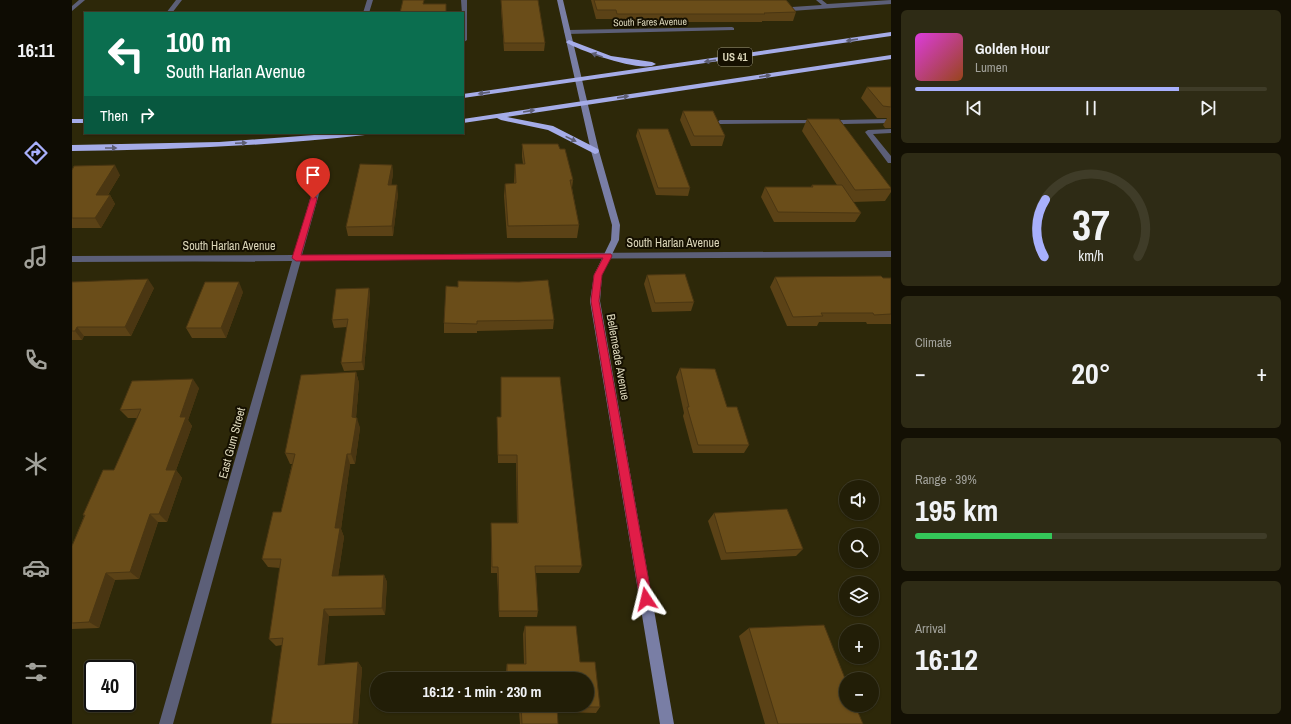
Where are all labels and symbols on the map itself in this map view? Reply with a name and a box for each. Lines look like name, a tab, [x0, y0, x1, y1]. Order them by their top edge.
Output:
street label: South Fares Avenue	[613, 15, 687, 29]
one-way arrow	[846, 37, 858, 43]
road number: US 41	[718, 48, 752, 66]
one-way arrow	[591, 52, 603, 58]
one-way arrow	[704, 58, 716, 64]
one-way arrow	[759, 73, 771, 79]
one-way arrow	[478, 90, 490, 96]
one-way arrow	[617, 94, 629, 100]
one-way arrow	[523, 108, 535, 114]
one-way arrow	[566, 136, 577, 142]
one-way arrow	[235, 140, 247, 147]
one-way arrow	[105, 145, 118, 151]
pin	[296, 158, 330, 199]
street label: South Harlan Avenue	[627, 235, 719, 251]
street label: South Harlan Avenue	[183, 238, 275, 254]
street label: Bellemeade Avenue	[603, 313, 633, 401]
street label: East Gum Street	[215, 406, 249, 480]
position arrow	[625, 578, 667, 620]
speed limit sign: 40	[84, 660, 136, 712]

